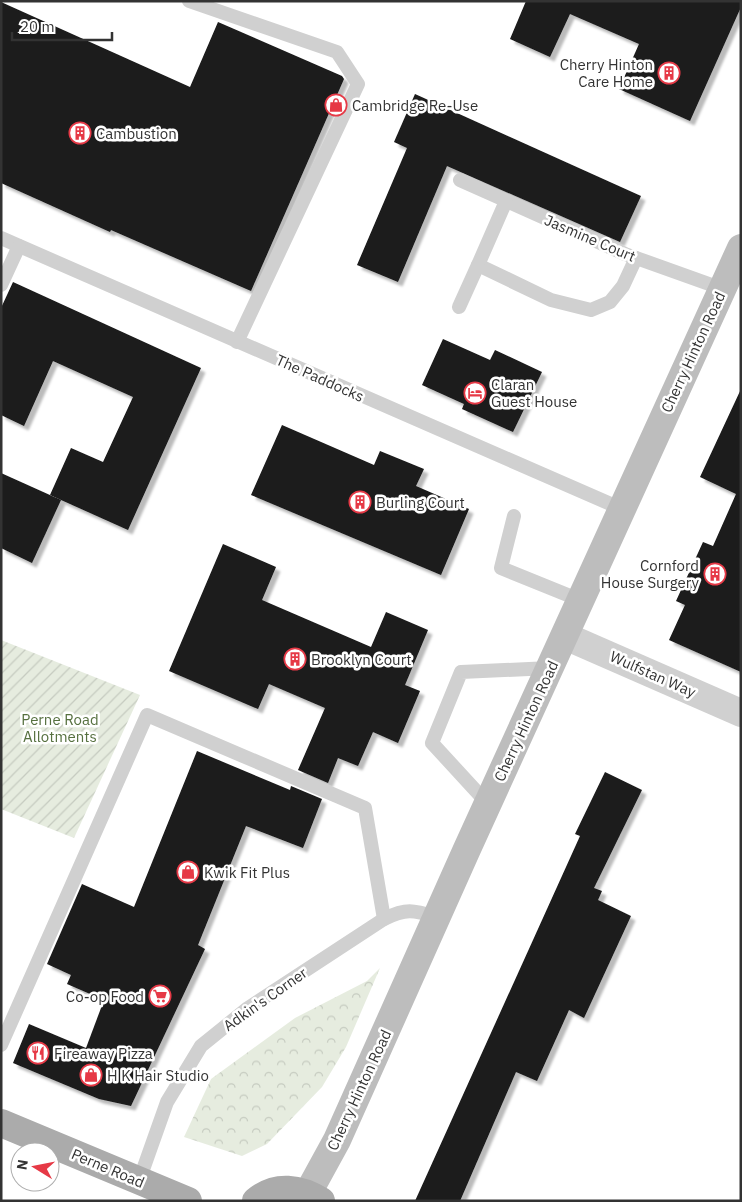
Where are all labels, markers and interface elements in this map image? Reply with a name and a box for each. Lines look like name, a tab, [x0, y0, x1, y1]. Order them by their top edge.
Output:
scale bar	[12, 10, 112, 42]
text: 20 m	[20, 17, 55, 36]
place label: Cherry Hinton Care Home	[560, 55, 653, 91]
building icon: Cherry Hinton Care Home	[657, 61, 681, 85]
shop icon: Cambridge Re-Use	[324, 93, 348, 117]
place label: Cambridge Re-Use	[352, 96, 478, 115]
building icon: Cambustion	[68, 121, 92, 145]
place label: Cambustion	[96, 124, 177, 143]
street label: Jasmine Court	[542, 210, 638, 266]
street label: Cherry Hinton Road	[657, 288, 729, 416]
street label: The Paddocks	[273, 350, 367, 406]
place label: Claran Guest House	[491, 375, 577, 411]
hotel icon: Claran Guest House	[463, 381, 487, 405]
building icon: Burling Court	[348, 490, 372, 514]
place label: Burling Court	[376, 493, 465, 512]
place label: Cornford House Surgery	[601, 556, 700, 592]
building icon: Cornford House Surgery	[703, 562, 727, 586]
building icon: Brooklyn Court	[283, 647, 307, 671]
street label: Wulfstan Way	[607, 647, 699, 702]
place label: Brooklyn Court	[311, 650, 411, 669]
street label: Cherry Hinton Road	[490, 657, 562, 785]
park label: Perne Road Allotments	[21, 710, 99, 746]
shop icon: Kwik Fit Plus	[176, 860, 200, 884]
place label: Kwik Fit Plus	[204, 863, 290, 882]
street label: Adkin's Corner	[219, 963, 311, 1035]
supermarket icon: Co-op Food	[148, 984, 172, 1008]
place label: Co-op Food	[66, 987, 144, 1006]
street label: Cherry Hinton Road	[323, 1026, 395, 1154]
restaurant icon: Fireaway Pizza	[26, 1041, 50, 1065]
place label: Fireaway Pizza	[54, 1044, 153, 1063]
shop icon: H K Hair Studio	[79, 1063, 103, 1087]
place label: H K Hair Studio	[107, 1066, 209, 1085]
north arrow	[10, 1142, 60, 1192]
street label: Perne Road	[69, 1144, 147, 1192]
text: N	[12, 1158, 32, 1171]

